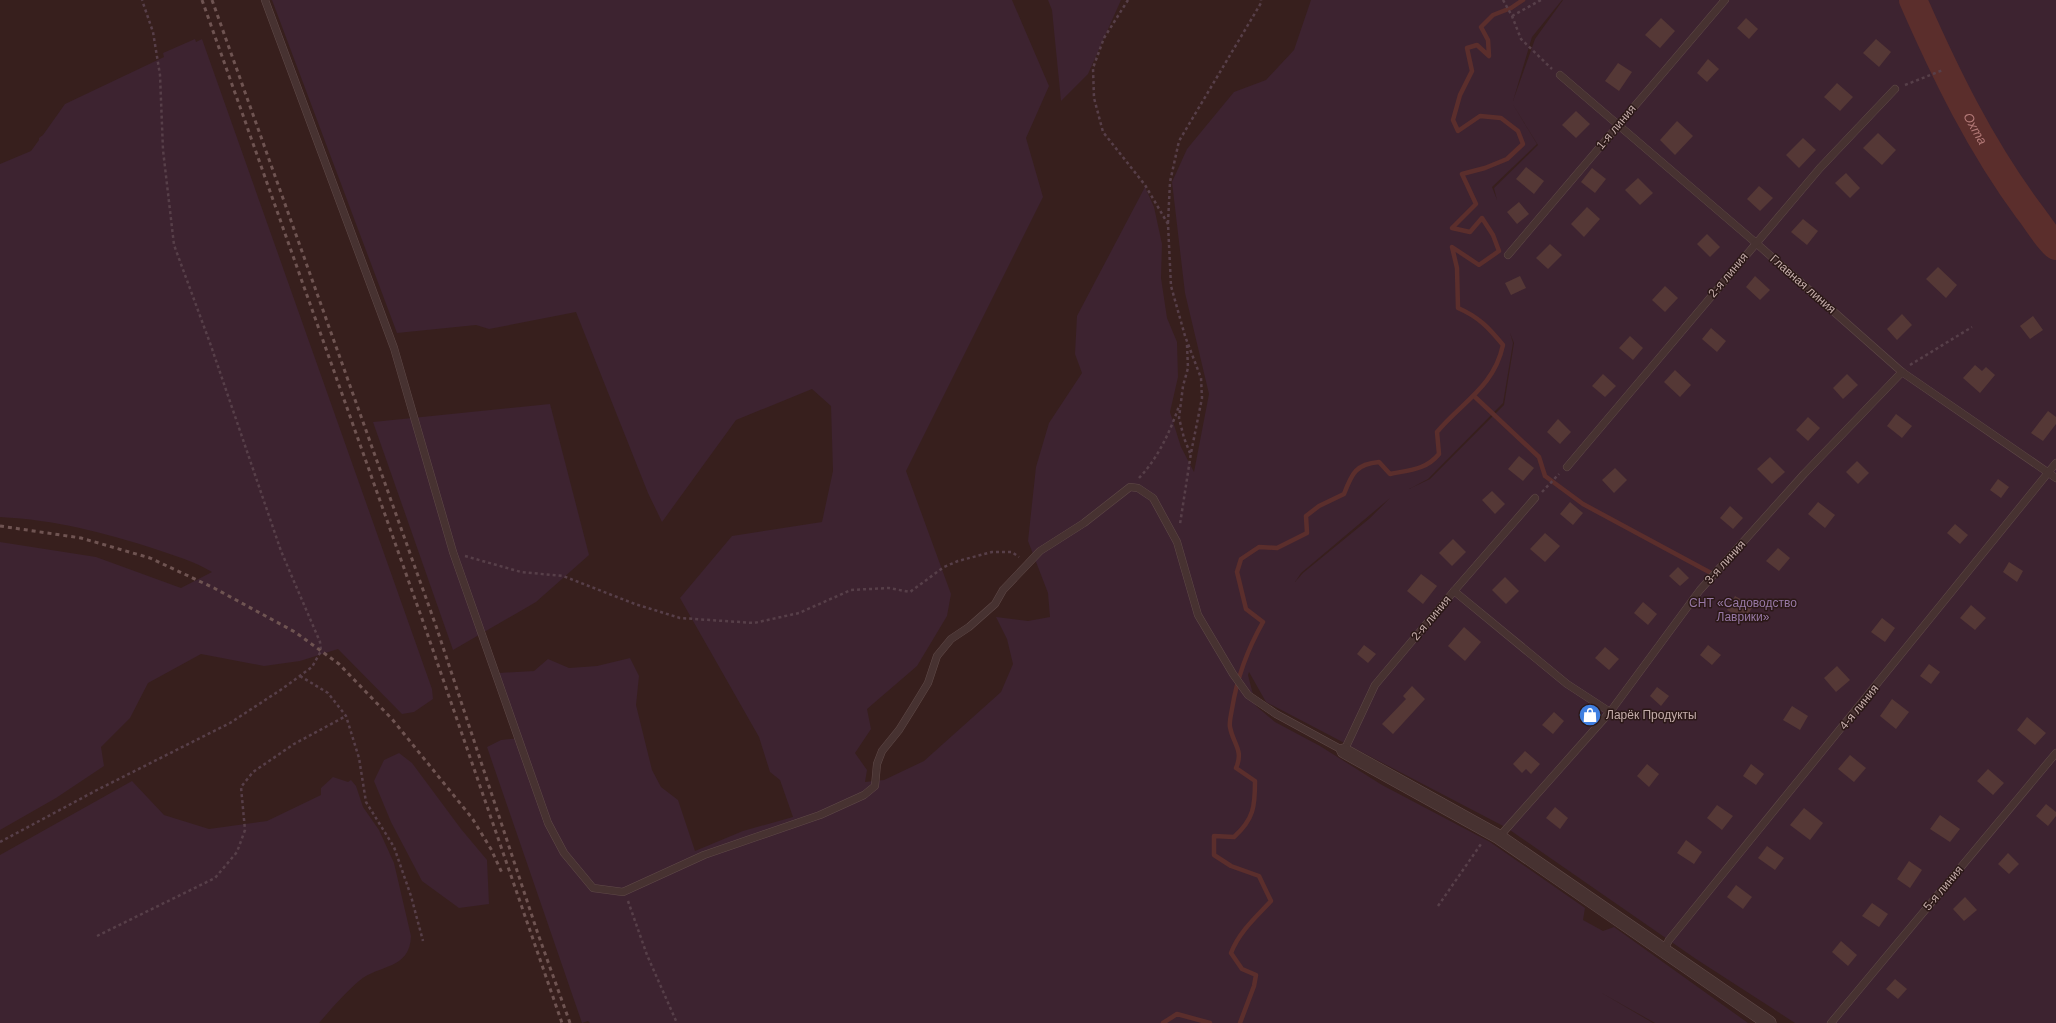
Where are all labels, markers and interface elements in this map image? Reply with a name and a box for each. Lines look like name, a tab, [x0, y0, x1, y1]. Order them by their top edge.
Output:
street label: 1-я линия	[1593, 102, 1639, 152]
water label: Охта	[1960, 110, 1990, 147]
street label: 2-я линия	[1705, 250, 1751, 300]
street label: Главная линия	[1767, 252, 1839, 316]
street label: 3-я линия	[1702, 537, 1748, 587]
street label: 2-я линия	[1408, 593, 1454, 643]
park label: СНТ «Садоводство Лаврики»	[1689, 596, 1797, 624]
street label: 4-я линия	[1837, 682, 1881, 732]
shop icon: Ларёк Продукты	[1577, 702, 1603, 728]
place label: Ларёк Продукты	[1606, 708, 1697, 722]
street label: 5-я линия	[1920, 863, 1966, 913]

